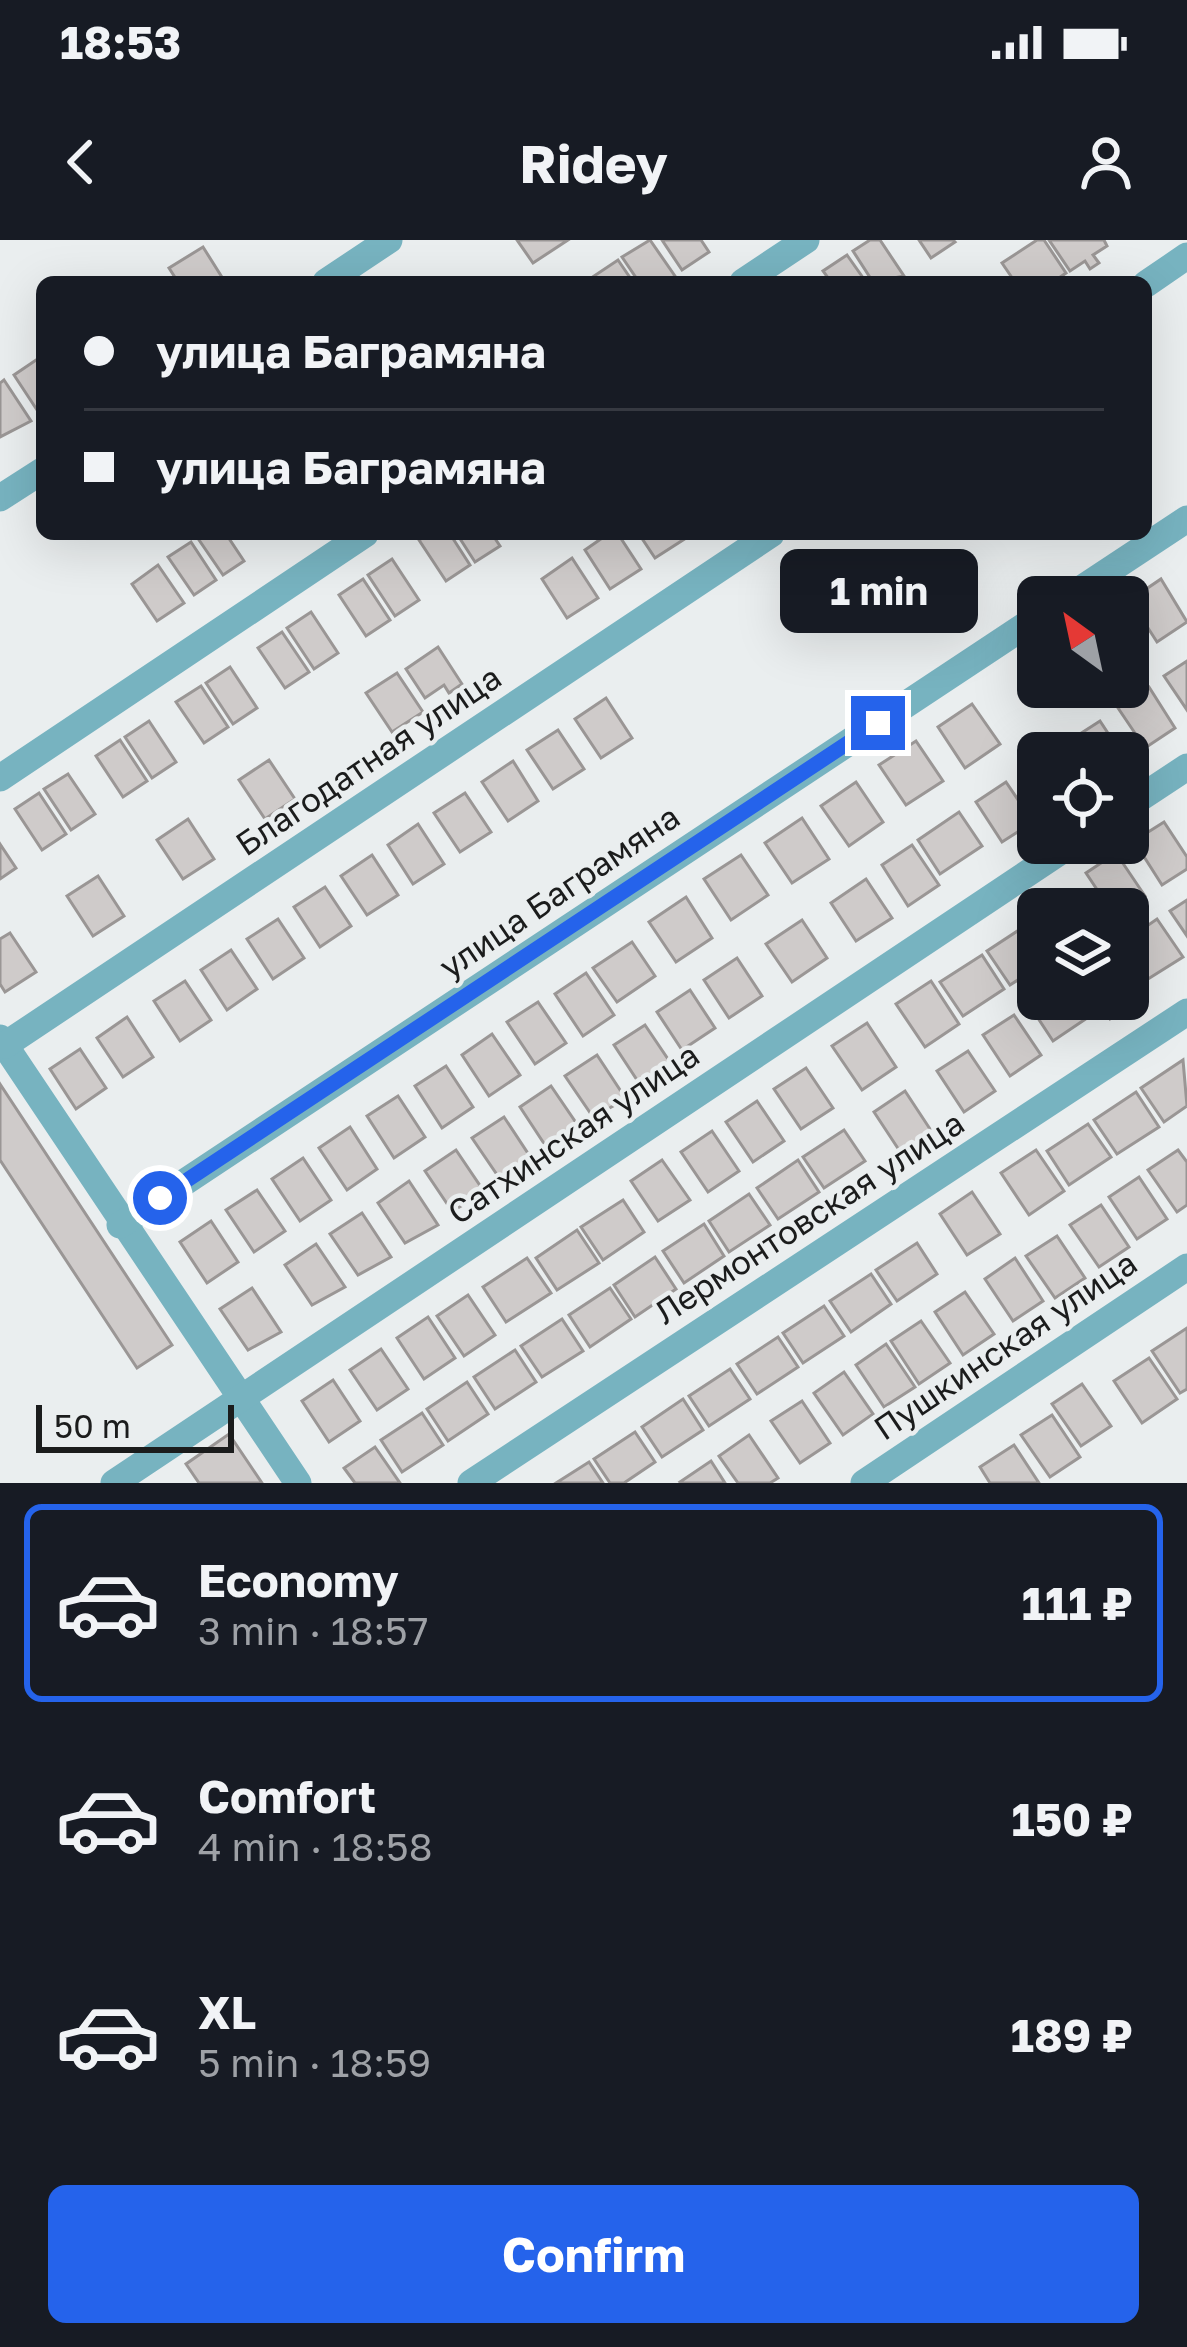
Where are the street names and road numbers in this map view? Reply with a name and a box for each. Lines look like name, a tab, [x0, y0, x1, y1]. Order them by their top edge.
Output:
street label: Благодатная улица	[228, 657, 508, 863]
street label: улица Баграмяна	[432, 796, 686, 986]
street label: Сатхинская улица	[440, 1035, 706, 1231]
street label: Лермонтовская улица	[647, 1103, 971, 1331]
street label: Пушкинская улица	[866, 1243, 1144, 1447]

